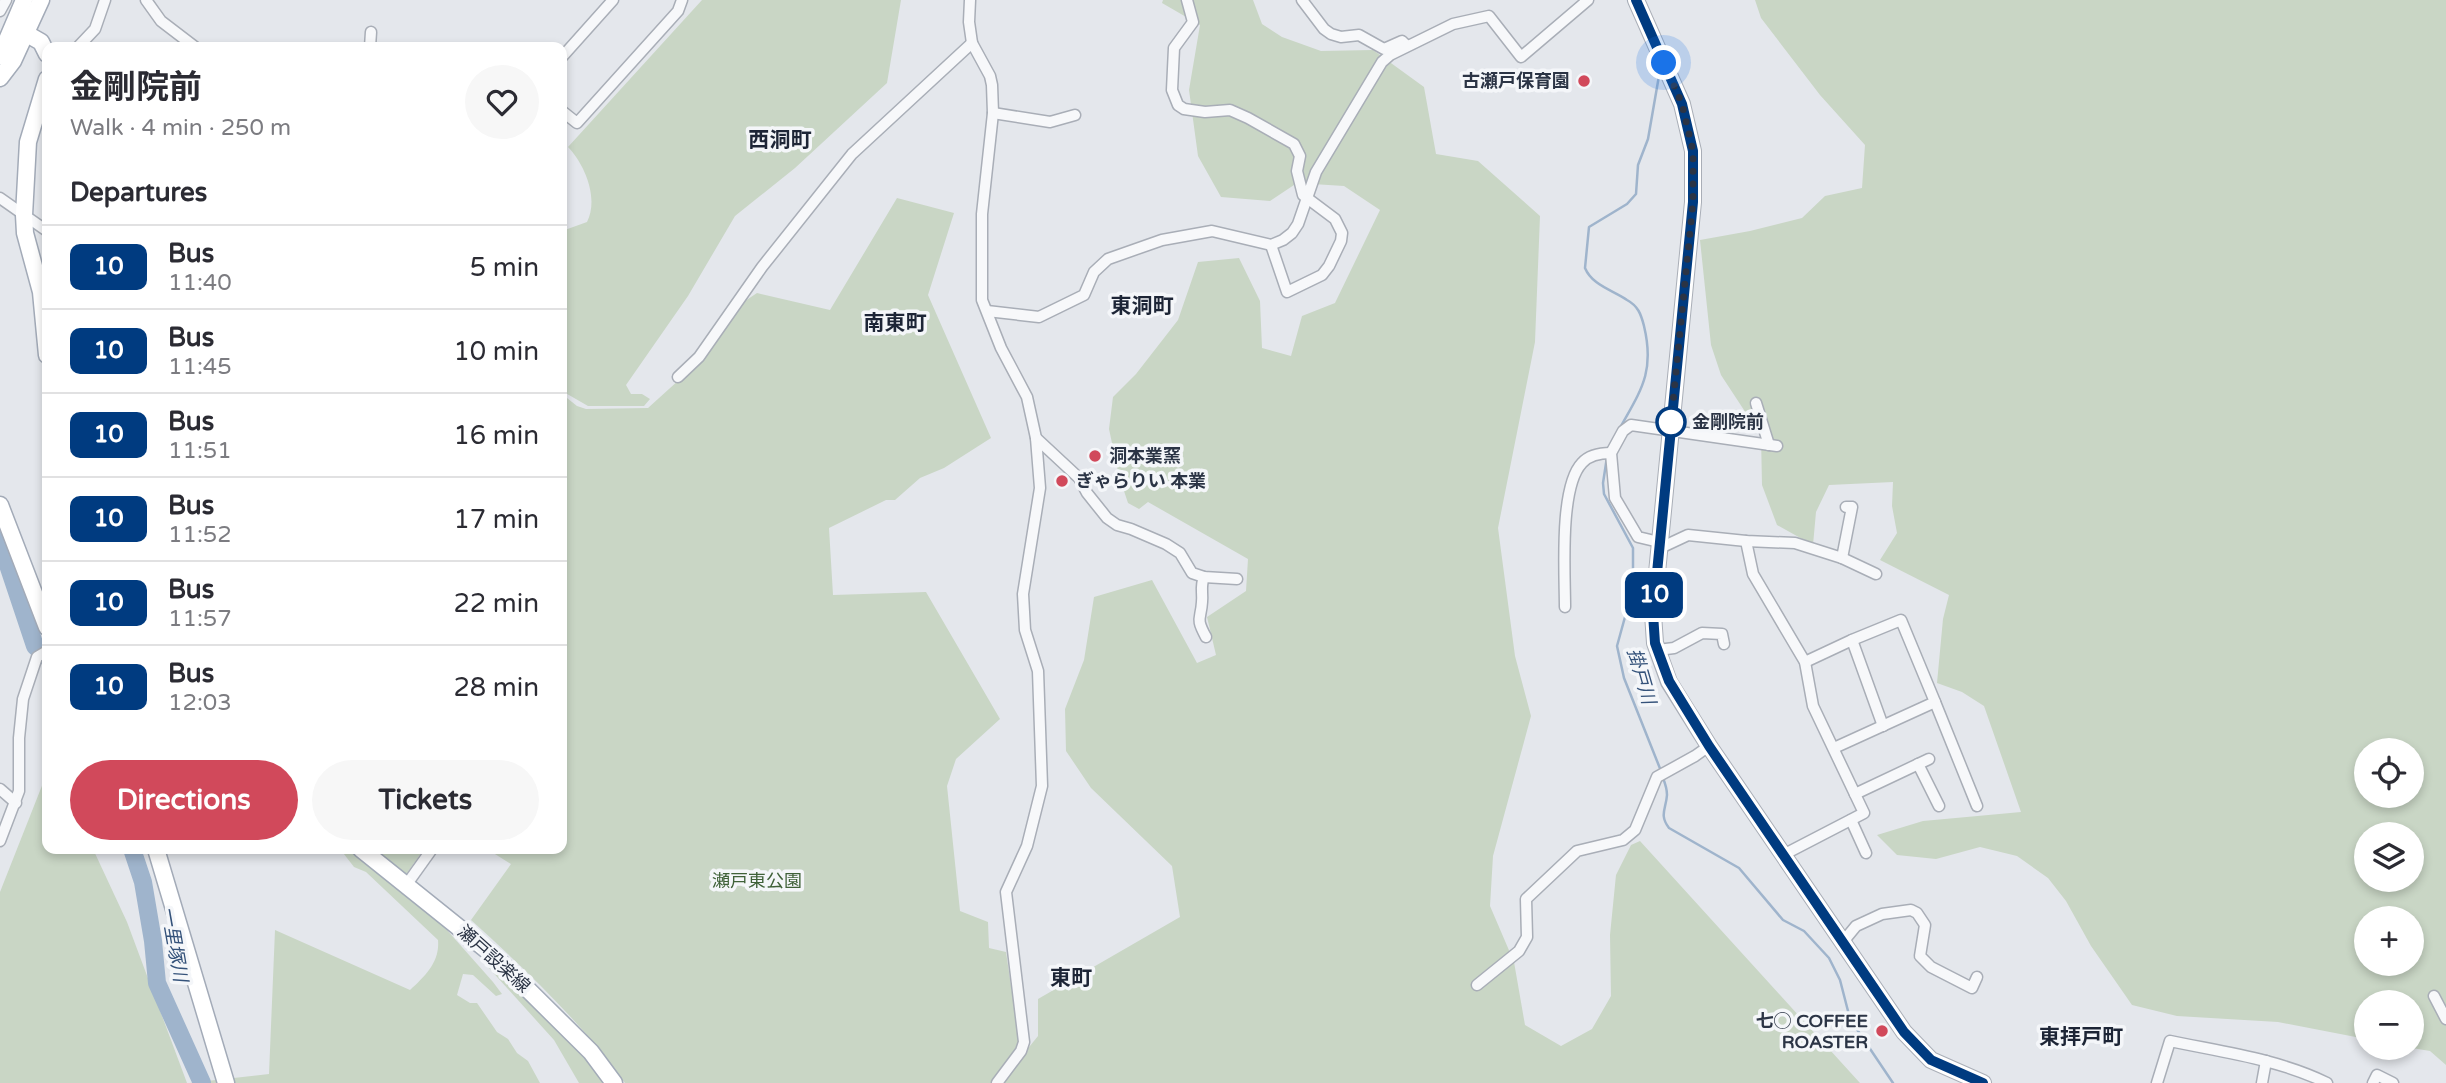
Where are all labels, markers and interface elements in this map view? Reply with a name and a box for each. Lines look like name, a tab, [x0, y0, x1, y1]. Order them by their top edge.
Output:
your location	[1646, 45, 1681, 80]
button: heart	[465, 65, 539, 139]
text: 金剛院前	[70, 68, 202, 107]
place label: 古瀬戸保育園	[1462, 70, 1570, 92]
marker: 古瀬戸保育園	[1576, 73, 1592, 89]
text: Walk · 4 min · 250 m	[70, 114, 291, 142]
district label: 西洞町	[749, 128, 812, 153]
text: Departures	[70, 177, 207, 208]
text: Bus	[168, 238, 214, 269]
text: 10	[93, 252, 124, 281]
text: 5 min	[470, 252, 539, 283]
text: 11:40	[168, 269, 232, 297]
district label: 東洞町	[1111, 294, 1174, 319]
district label: 南東町	[864, 311, 927, 336]
text: Bus	[168, 322, 214, 353]
text: 10	[93, 336, 124, 365]
text: 10 min	[453, 336, 539, 367]
text: 11:45	[168, 353, 232, 381]
text: Bus	[168, 406, 214, 437]
marker: 金剛院前	[1656, 407, 1686, 437]
place label: 金剛院前	[1692, 411, 1764, 433]
text: 10	[93, 420, 124, 449]
text: 16 min	[453, 420, 539, 451]
text: 11:51	[168, 437, 232, 465]
place label: 洞本業窯	[1109, 445, 1181, 467]
marker: 洞本業窯	[1087, 448, 1103, 464]
place label: ぎゃらりい 本業	[1076, 470, 1206, 492]
marker: ぎゃらりい 本業	[1054, 473, 1070, 489]
text: Bus	[168, 490, 214, 521]
text: 10	[93, 504, 124, 533]
text: 17 min	[453, 504, 539, 535]
text: 11:52	[168, 521, 232, 549]
line badge: 10	[1622, 572, 1686, 618]
text: Bus	[168, 574, 214, 605]
text: 10	[1639, 580, 1669, 609]
text: 10	[93, 588, 124, 617]
text: 22 min	[453, 588, 539, 619]
text: 11:57	[168, 605, 232, 633]
water label: 掛戸川	[1623, 646, 1660, 709]
text: Bus	[168, 658, 214, 689]
text: 10	[93, 672, 124, 701]
text: 28 min	[453, 672, 539, 703]
text: 12:03	[168, 689, 232, 717]
map controls	[2354, 738, 2424, 1060]
button: locate	[2354, 738, 2424, 808]
button: Directions	[70, 760, 298, 840]
button: Tickets	[312, 760, 539, 840]
button: layers	[2354, 822, 2424, 892]
park label: 瀬戸東公園	[712, 870, 802, 892]
water label: 一里塚川	[157, 905, 192, 985]
button: +	[2354, 906, 2424, 976]
street label: 瀬戸設楽線	[453, 921, 535, 997]
district label: 東町	[1050, 966, 1092, 991]
button: −	[2354, 990, 2424, 1060]
place label: 七◯ COFFEE ROASTER	[1756, 1010, 1868, 1053]
marker: 七◯ COFFEE ROASTER	[1874, 1023, 1890, 1039]
district label: 東拝戸町	[2039, 1025, 2123, 1050]

